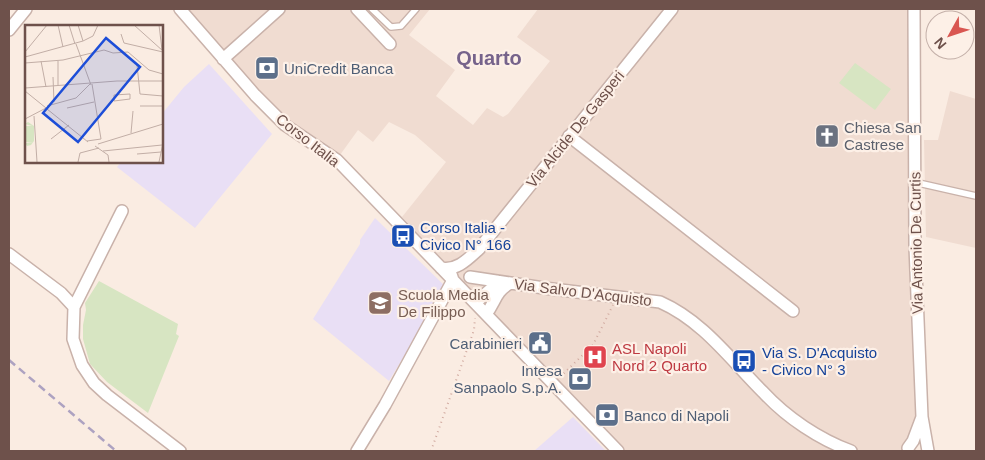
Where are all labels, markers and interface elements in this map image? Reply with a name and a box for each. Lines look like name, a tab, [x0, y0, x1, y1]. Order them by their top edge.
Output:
north arrow	[925, 10, 975, 60]
inset map	[25, 25, 162, 162]
text: N	[931, 34, 949, 52]
district label: Quarto	[456, 47, 522, 69]
bank icon: UniCredit Banca	[254, 55, 280, 81]
place label: UniCredit Banca	[284, 60, 394, 77]
street label: Via Alcide De Gasperi	[523, 67, 627, 191]
street label: Corso Italia	[273, 110, 344, 170]
place label: Chiesa San Castrese	[844, 119, 922, 153]
church icon: Chiesa San Castrese	[814, 123, 840, 149]
street label: Via Antonio De Curtis	[906, 172, 926, 314]
place label: Corso Italia - Civico N° 166	[420, 219, 511, 253]
bus stop icon: Corso Italia - Civico N° 166	[390, 223, 416, 249]
street label: Via Salvo D'Acquisto	[513, 275, 653, 309]
place label: Scuola Media De Filippo	[398, 286, 490, 320]
school or university icon: Scuola Media De Filippo	[367, 290, 393, 316]
public building icon: Carabinieri	[527, 330, 553, 356]
place label: Carabinieri	[449, 335, 522, 352]
place label: ASL Napoli Nord 2 Quarto	[612, 340, 707, 374]
hospital icon: ASL Napoli Nord 2 Quarto	[582, 344, 608, 370]
place label: Via S. D'Acquisto - Civico N° 3	[762, 344, 877, 378]
bus stop icon: Via S. D'Acquisto - Civico N° 3	[731, 348, 757, 374]
place label: Intesa Sanpaolo S.p.A.	[454, 362, 563, 396]
bank icon: Intesa Sanpaolo S.p.A.	[567, 366, 593, 392]
bank icon: Banco di Napoli	[594, 402, 620, 428]
place label: Banco di Napoli	[624, 407, 729, 424]

